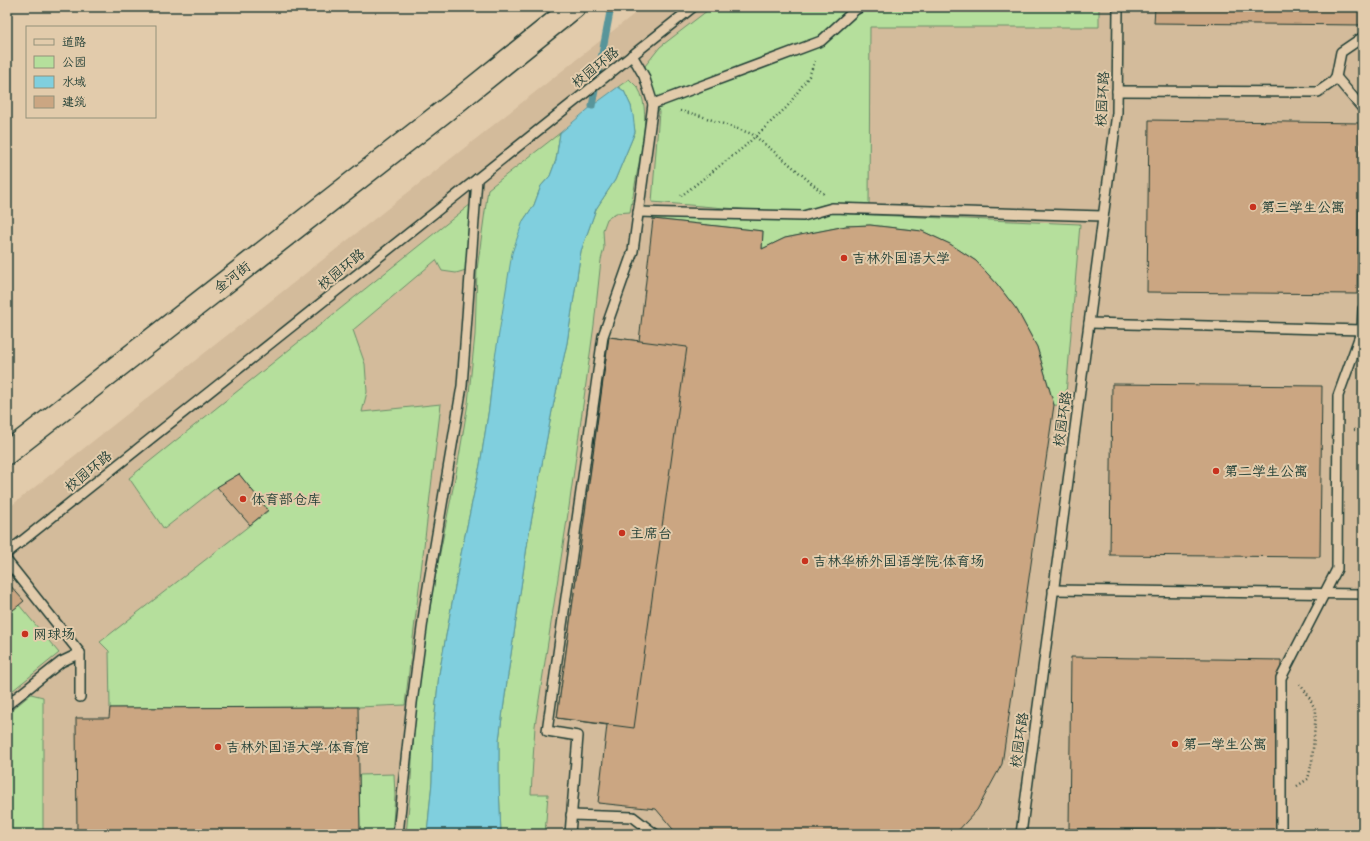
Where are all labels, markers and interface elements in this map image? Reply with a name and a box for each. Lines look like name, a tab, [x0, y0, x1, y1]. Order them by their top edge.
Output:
legend	[26, 26, 156, 118]
text: 道路	[62, 35, 86, 51]
street label: 校园环路	[568, 43, 623, 92]
text: 公园	[62, 55, 86, 71]
street label: 校园环路	[1093, 71, 1113, 127]
text: 水域	[62, 75, 86, 91]
text: 建筑	[62, 95, 86, 111]
place label: 第三学生公寓	[1261, 199, 1345, 217]
marker: 第三学生公寓	[1248, 202, 1258, 212]
street label: 校园环路	[314, 245, 369, 294]
place label: 吉林外国语大学	[852, 250, 950, 268]
marker: 吉林外国语大学	[839, 253, 849, 263]
street label: 金河街	[211, 258, 255, 298]
street label: 校园环路	[1050, 390, 1076, 448]
street label: 校园环路	[61, 447, 116, 496]
place label: 第二学生公寓	[1224, 463, 1308, 481]
marker: 第二学生公寓	[1211, 466, 1221, 476]
place label: 体育部仓库	[251, 491, 321, 509]
marker: 体育部仓库	[238, 494, 248, 504]
place label: 主席台	[630, 525, 672, 543]
marker: 主席台	[617, 528, 627, 538]
place label: 吉林华桥外国语学院·体育场	[813, 553, 984, 571]
marker: 吉林华桥外国语学院·体育场	[800, 556, 810, 566]
place label: 网球场	[33, 626, 75, 644]
marker: 网球场	[20, 629, 30, 639]
street label: 校园环路	[1007, 711, 1033, 769]
place label: 第一学生公寓	[1183, 736, 1267, 754]
place label: 吉林外国语大学·体育馆	[226, 739, 369, 757]
marker: 第一学生公寓	[1170, 739, 1180, 749]
marker: 吉林外国语大学·体育馆	[213, 742, 223, 752]

